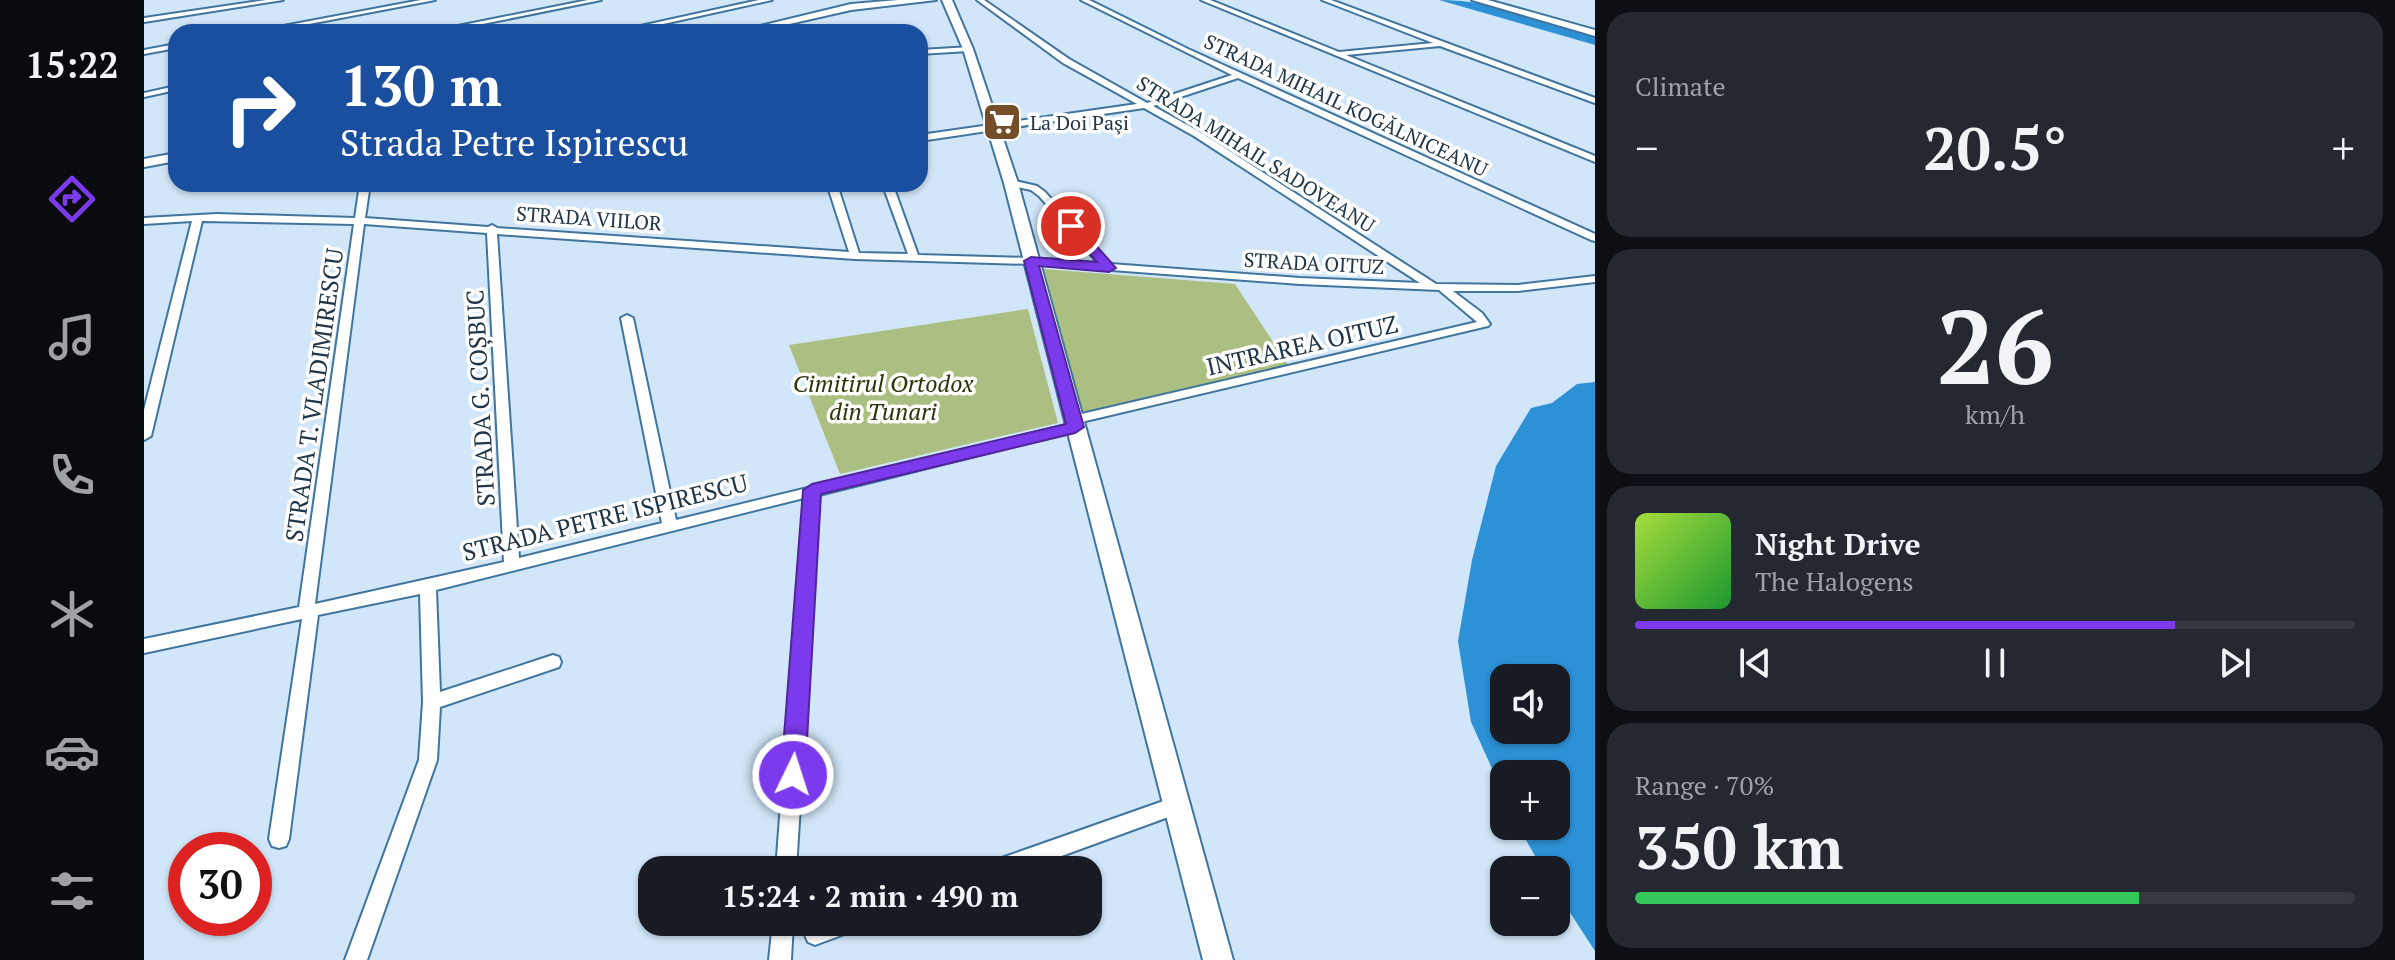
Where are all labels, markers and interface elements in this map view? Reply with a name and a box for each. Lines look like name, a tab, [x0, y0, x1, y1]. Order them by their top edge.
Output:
street label: STRADA MIHAIL KOGĂLNICEANU	[1200, 27, 1493, 183]
text: 15:22	[25, 41, 119, 88]
text: 130 m	[340, 48, 502, 122]
icon: right	[208, 56, 312, 160]
street label: STRADA MIHAIL SADOVEANU	[1132, 69, 1381, 239]
text: Climate	[1635, 69, 1726, 103]
supermarket icon: La Doi Paşi	[981, 101, 1023, 143]
text: 20.5°	[1923, 108, 2067, 187]
place label: La Doi Paşi	[1030, 109, 1129, 136]
text: −	[1635, 118, 1658, 177]
text: +	[2332, 118, 2355, 177]
text: Strada Petre Ispirescu	[340, 119, 689, 166]
icon: directions	[44, 171, 100, 227]
pin	[1037, 192, 1105, 260]
street label: STRADA VIILOR	[515, 199, 663, 237]
icon: arrive	[1049, 204, 1093, 248]
street label: STRADA T. VLADIMIRESCU	[278, 246, 350, 544]
street label: STRADA OITUZ	[1243, 246, 1385, 280]
text: 26	[1936, 276, 2054, 414]
street label: STRADA G. COȘBUC	[458, 289, 502, 507]
street label: INTRAREA OITUZ	[1203, 307, 1401, 383]
icon: music	[44, 309, 100, 365]
park label: Cimitirul Ortodox din Tunari	[793, 367, 974, 427]
text: km/h	[1965, 397, 2025, 431]
icon: phone	[44, 447, 100, 503]
street label: STRADA PETRE ISPIRESCU	[459, 466, 751, 568]
text: Night Drive	[1755, 524, 1921, 564]
text: The Halogens	[1755, 564, 1913, 598]
icon: climate	[44, 586, 100, 642]
icon: previous	[1733, 641, 1777, 685]
icon: pause	[1973, 641, 2017, 685]
icon: next	[2213, 641, 2257, 685]
map controls	[1490, 664, 1570, 936]
button: sound	[1490, 664, 1570, 744]
icon: car	[44, 724, 100, 780]
position arrow	[751, 733, 835, 817]
button: +	[1490, 760, 1570, 840]
text: Range · 70%	[1635, 768, 1774, 802]
text: 350 km	[1635, 807, 1843, 886]
speed limit sign: 30	[168, 832, 272, 936]
button: −	[1490, 856, 1570, 936]
icon: filters	[44, 863, 100, 919]
text: 15:24 · 2 min · 490 m	[722, 876, 1018, 916]

